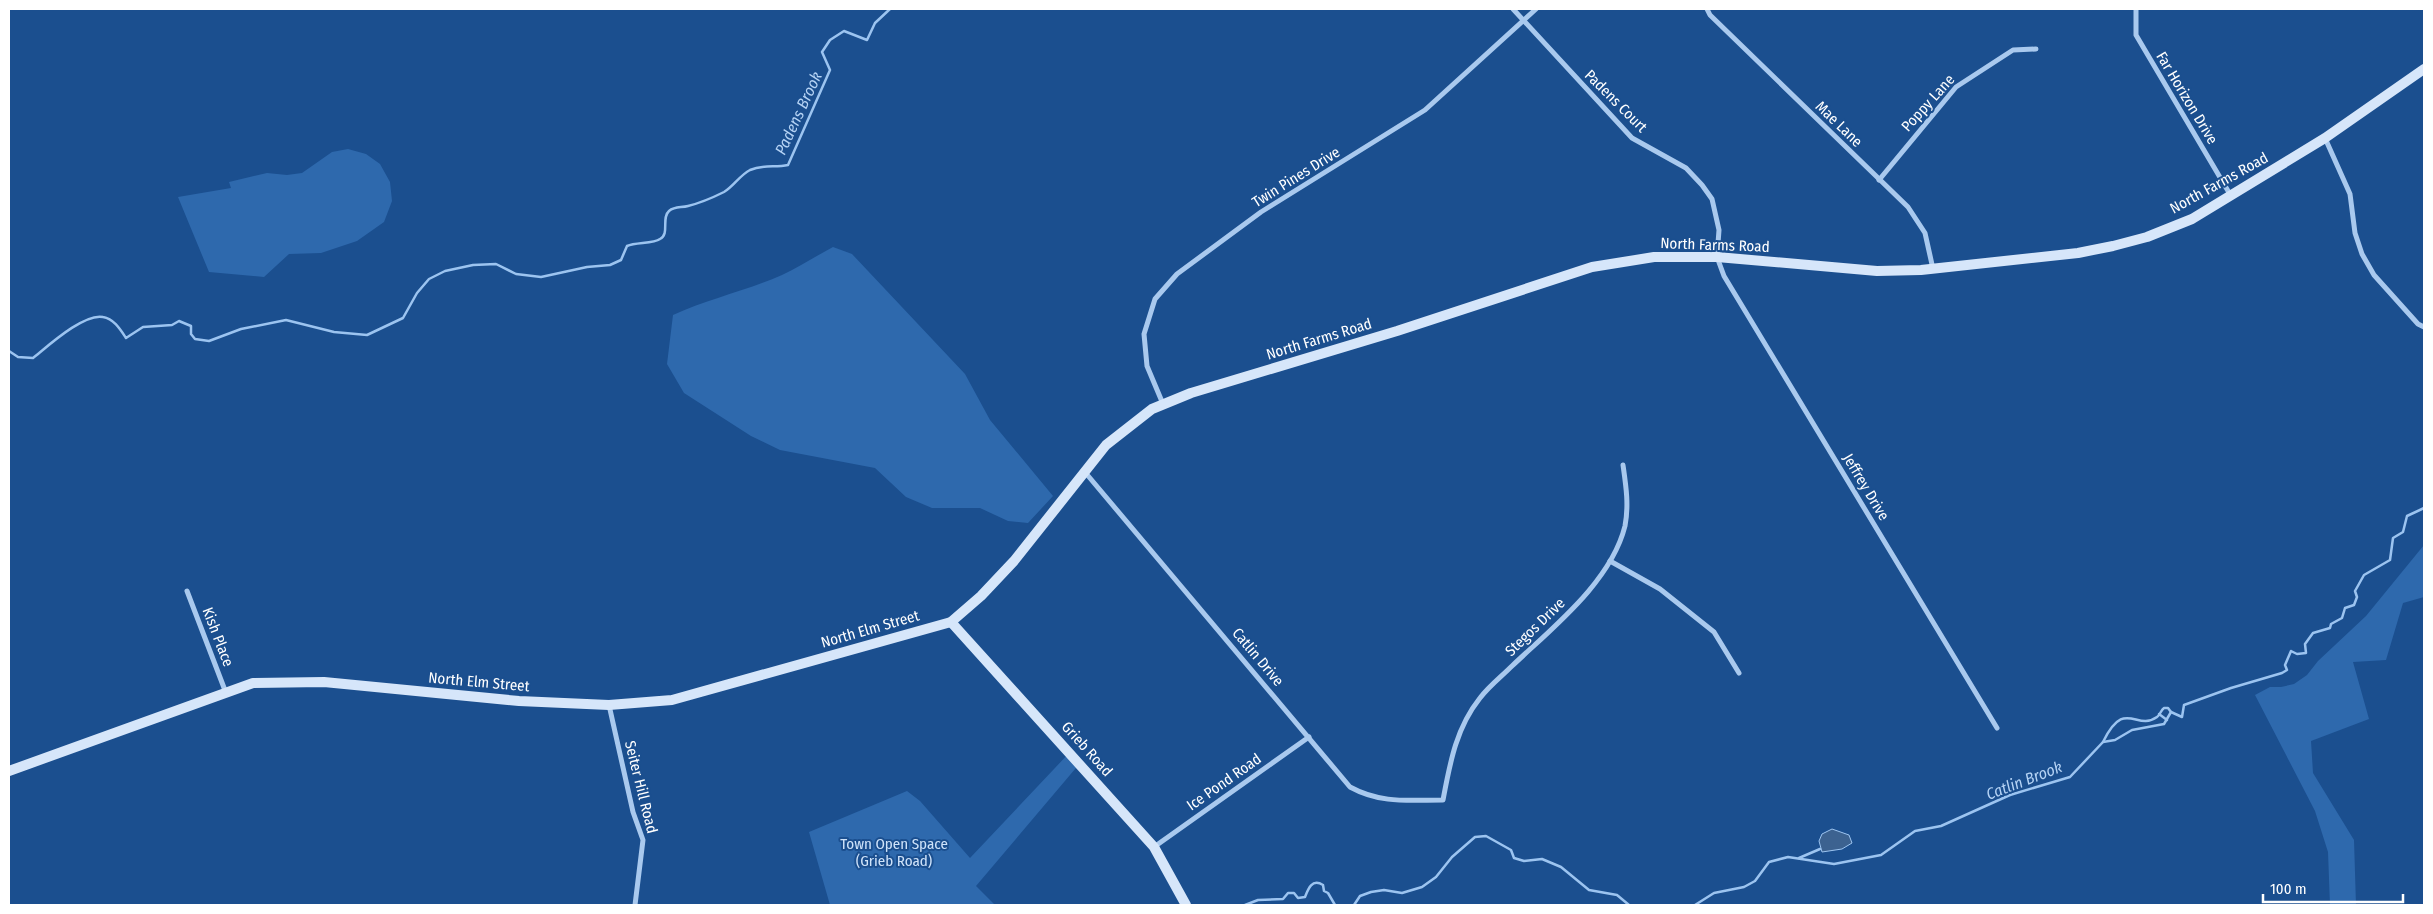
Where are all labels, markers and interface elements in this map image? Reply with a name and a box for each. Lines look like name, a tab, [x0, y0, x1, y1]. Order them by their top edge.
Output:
street label: Far Horizon Drive	[2152, 49, 2222, 147]
street label: Padens Court	[1581, 66, 1651, 136]
water label: Padens Brook	[771, 69, 826, 158]
street label: Poppy Lane	[1898, 71, 1958, 135]
street label: Mae Lane	[1812, 97, 1866, 151]
street label: Twin Pines Drive	[1249, 143, 1343, 211]
street label: North Farms Road	[2167, 149, 2271, 217]
street label: North Farms Road	[1660, 234, 1770, 256]
street label: North Farms Road	[1264, 314, 1374, 364]
street label: Jeffrey Drive	[1839, 450, 1893, 524]
street label: Stegos Drive	[1501, 594, 1569, 660]
street label: Kish Place	[198, 605, 238, 669]
street label: North Elm Street	[819, 606, 921, 652]
street label: Catlin Drive	[1228, 624, 1288, 690]
street label: North Elm Street	[428, 669, 530, 695]
street label: Grieb Road	[1058, 718, 1116, 780]
street label: Seiter Hill Road	[621, 739, 661, 835]
street label: Ice Pond Road	[1183, 750, 1265, 814]
water label: Catlin Brook	[1983, 757, 2065, 804]
park label: Town Open Space (Grieb Road)	[840, 835, 948, 870]
scale bar	[2263, 872, 2403, 904]
text: 100 m	[2270, 880, 2307, 898]

